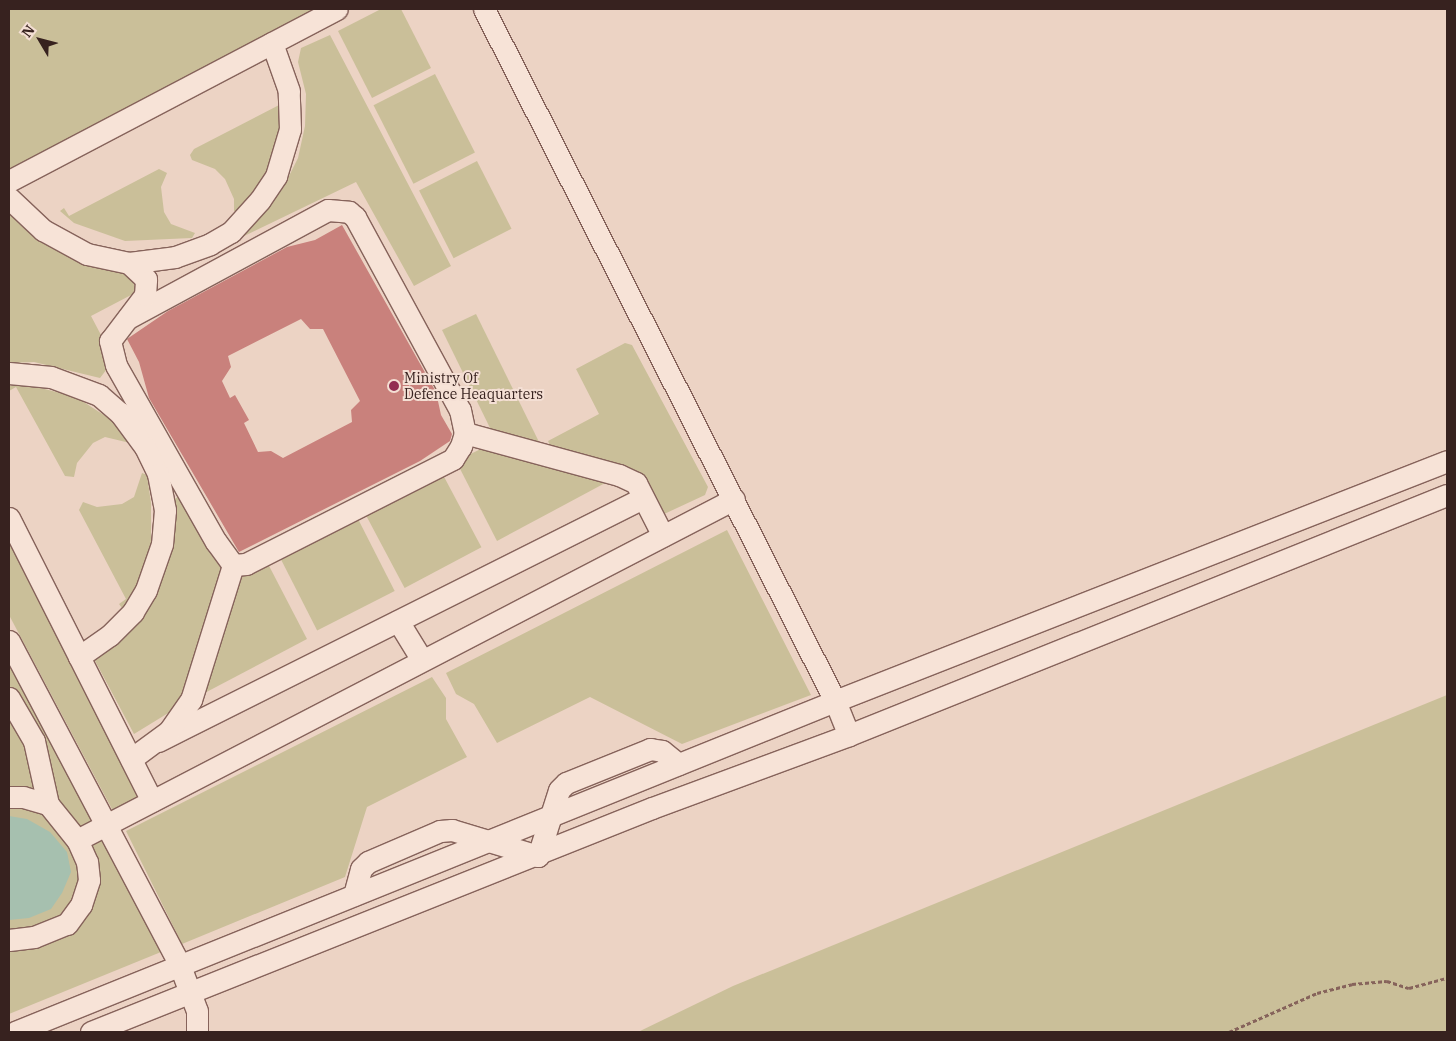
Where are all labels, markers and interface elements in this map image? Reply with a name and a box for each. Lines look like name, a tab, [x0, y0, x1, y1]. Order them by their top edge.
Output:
north arrow	[15, 15, 65, 65]
text: N	[17, 21, 39, 41]
place label: Ministry Of Defence Heaquarters	[404, 370, 543, 402]
marker: Ministry Of Defence Heaquarters	[388, 380, 400, 392]

